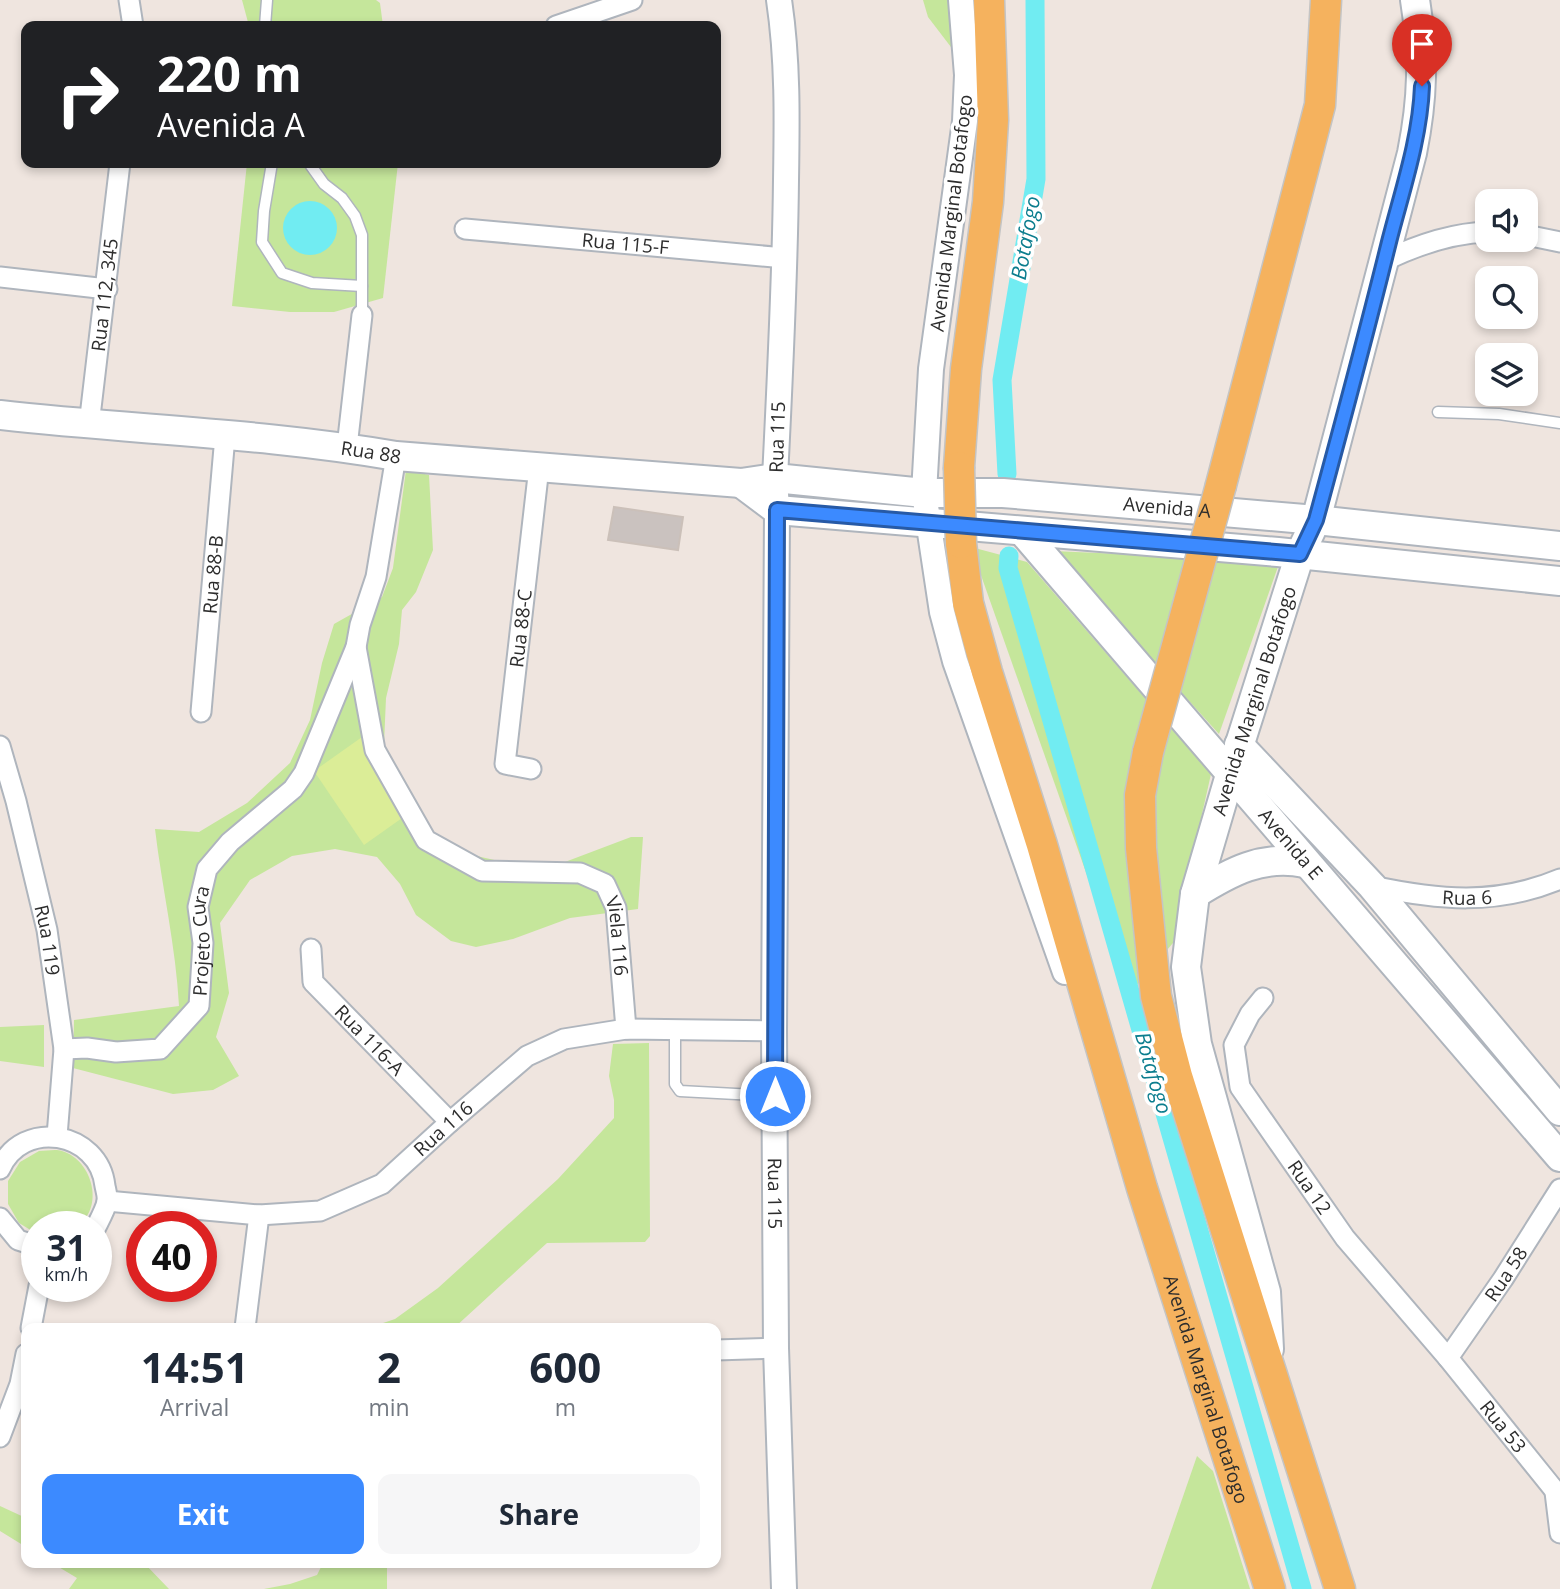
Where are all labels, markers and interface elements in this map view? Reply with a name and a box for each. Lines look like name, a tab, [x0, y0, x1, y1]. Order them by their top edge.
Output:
pin	[1392, 14, 1452, 86]
icon: arrive	[1403, 25, 1441, 63]
text: 220 m	[157, 40, 302, 106]
icon: right	[42, 49, 133, 140]
street label: Avenida Marginal Botafogo	[924, 93, 978, 333]
text: Avenida A	[157, 103, 305, 146]
map controls	[1475, 189, 1538, 406]
button: sound	[1475, 189, 1538, 252]
water label: Botafogo	[1004, 194, 1046, 282]
street label: Rua 115-F	[581, 227, 670, 260]
street label: Rua 112, 345	[85, 237, 124, 353]
button: search	[1475, 266, 1538, 329]
button: layers	[1475, 343, 1538, 406]
street label: Rua 115	[763, 401, 791, 473]
street label: Rua 88	[339, 435, 403, 470]
street label: Avenida A	[1122, 490, 1212, 524]
street label: Rua 88-B	[197, 534, 229, 615]
street label: Avenida Marginal Botafogo	[1206, 583, 1302, 818]
street label: Rua 88-C	[503, 588, 538, 669]
street label: Avenida E	[1253, 803, 1329, 885]
street label: Projeto Cura	[185, 883, 216, 997]
street label: Rua 6	[1441, 884, 1493, 911]
street label: Viela 116	[599, 892, 635, 977]
street label: Rua 119	[28, 902, 66, 977]
street label: Rua 116-A	[329, 999, 410, 1081]
water label: Botafogo	[1129, 1028, 1179, 1117]
position arrow	[738, 1059, 812, 1133]
street label: Rua 116	[408, 1095, 478, 1162]
street label: Rua 12	[1282, 1155, 1338, 1220]
street label: Rua 115	[762, 1158, 788, 1229]
speed limit sign: 40	[126, 1211, 217, 1302]
text: 31	[46, 1224, 87, 1271]
street label: Rua 58	[1478, 1242, 1533, 1307]
text: km/h	[45, 1262, 88, 1286]
street label: Avenida Marginal Botafogo	[1158, 1271, 1255, 1507]
text: 14:51	[141, 1338, 249, 1395]
text: 2	[377, 1338, 401, 1395]
text: 600	[529, 1338, 601, 1395]
text: Arrival	[160, 1391, 229, 1423]
text: min	[368, 1391, 410, 1423]
text: m	[555, 1391, 576, 1423]
street label: Rua 53	[1474, 1395, 1532, 1458]
button: Exit	[42, 1474, 364, 1554]
button: Share	[378, 1474, 700, 1554]

